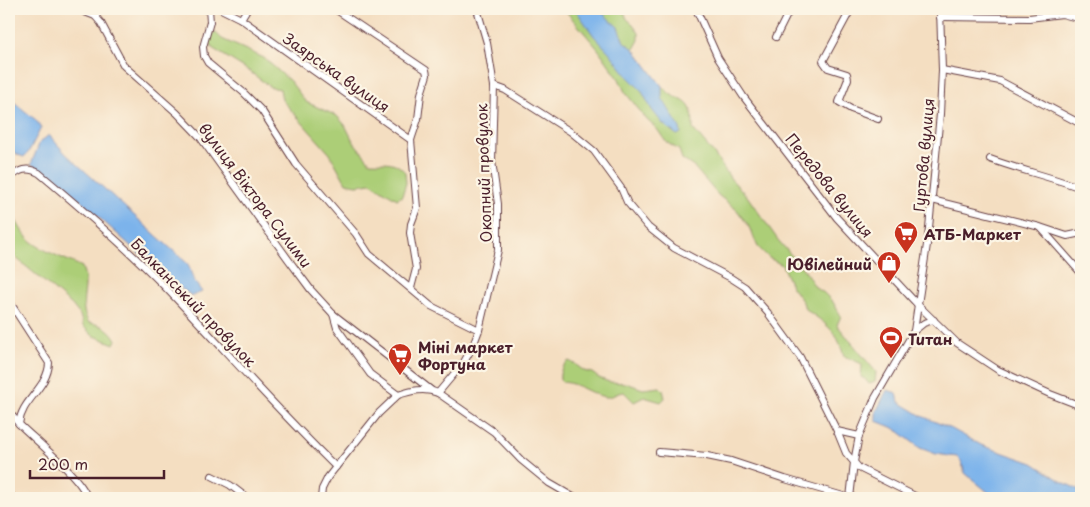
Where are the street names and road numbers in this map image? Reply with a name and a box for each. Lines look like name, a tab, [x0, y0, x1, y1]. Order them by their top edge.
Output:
street label: Заярська вулиця	[279, 27, 395, 117]
street label: Гуртова вулиця	[907, 97, 939, 213]
street label: Окопний провулок	[469, 103, 497, 243]
street label: вулиця Віктора Сулими	[194, 118, 318, 272]
street label: Передова вулиця	[781, 128, 879, 242]
street label: Балканський провулок	[126, 232, 262, 372]

